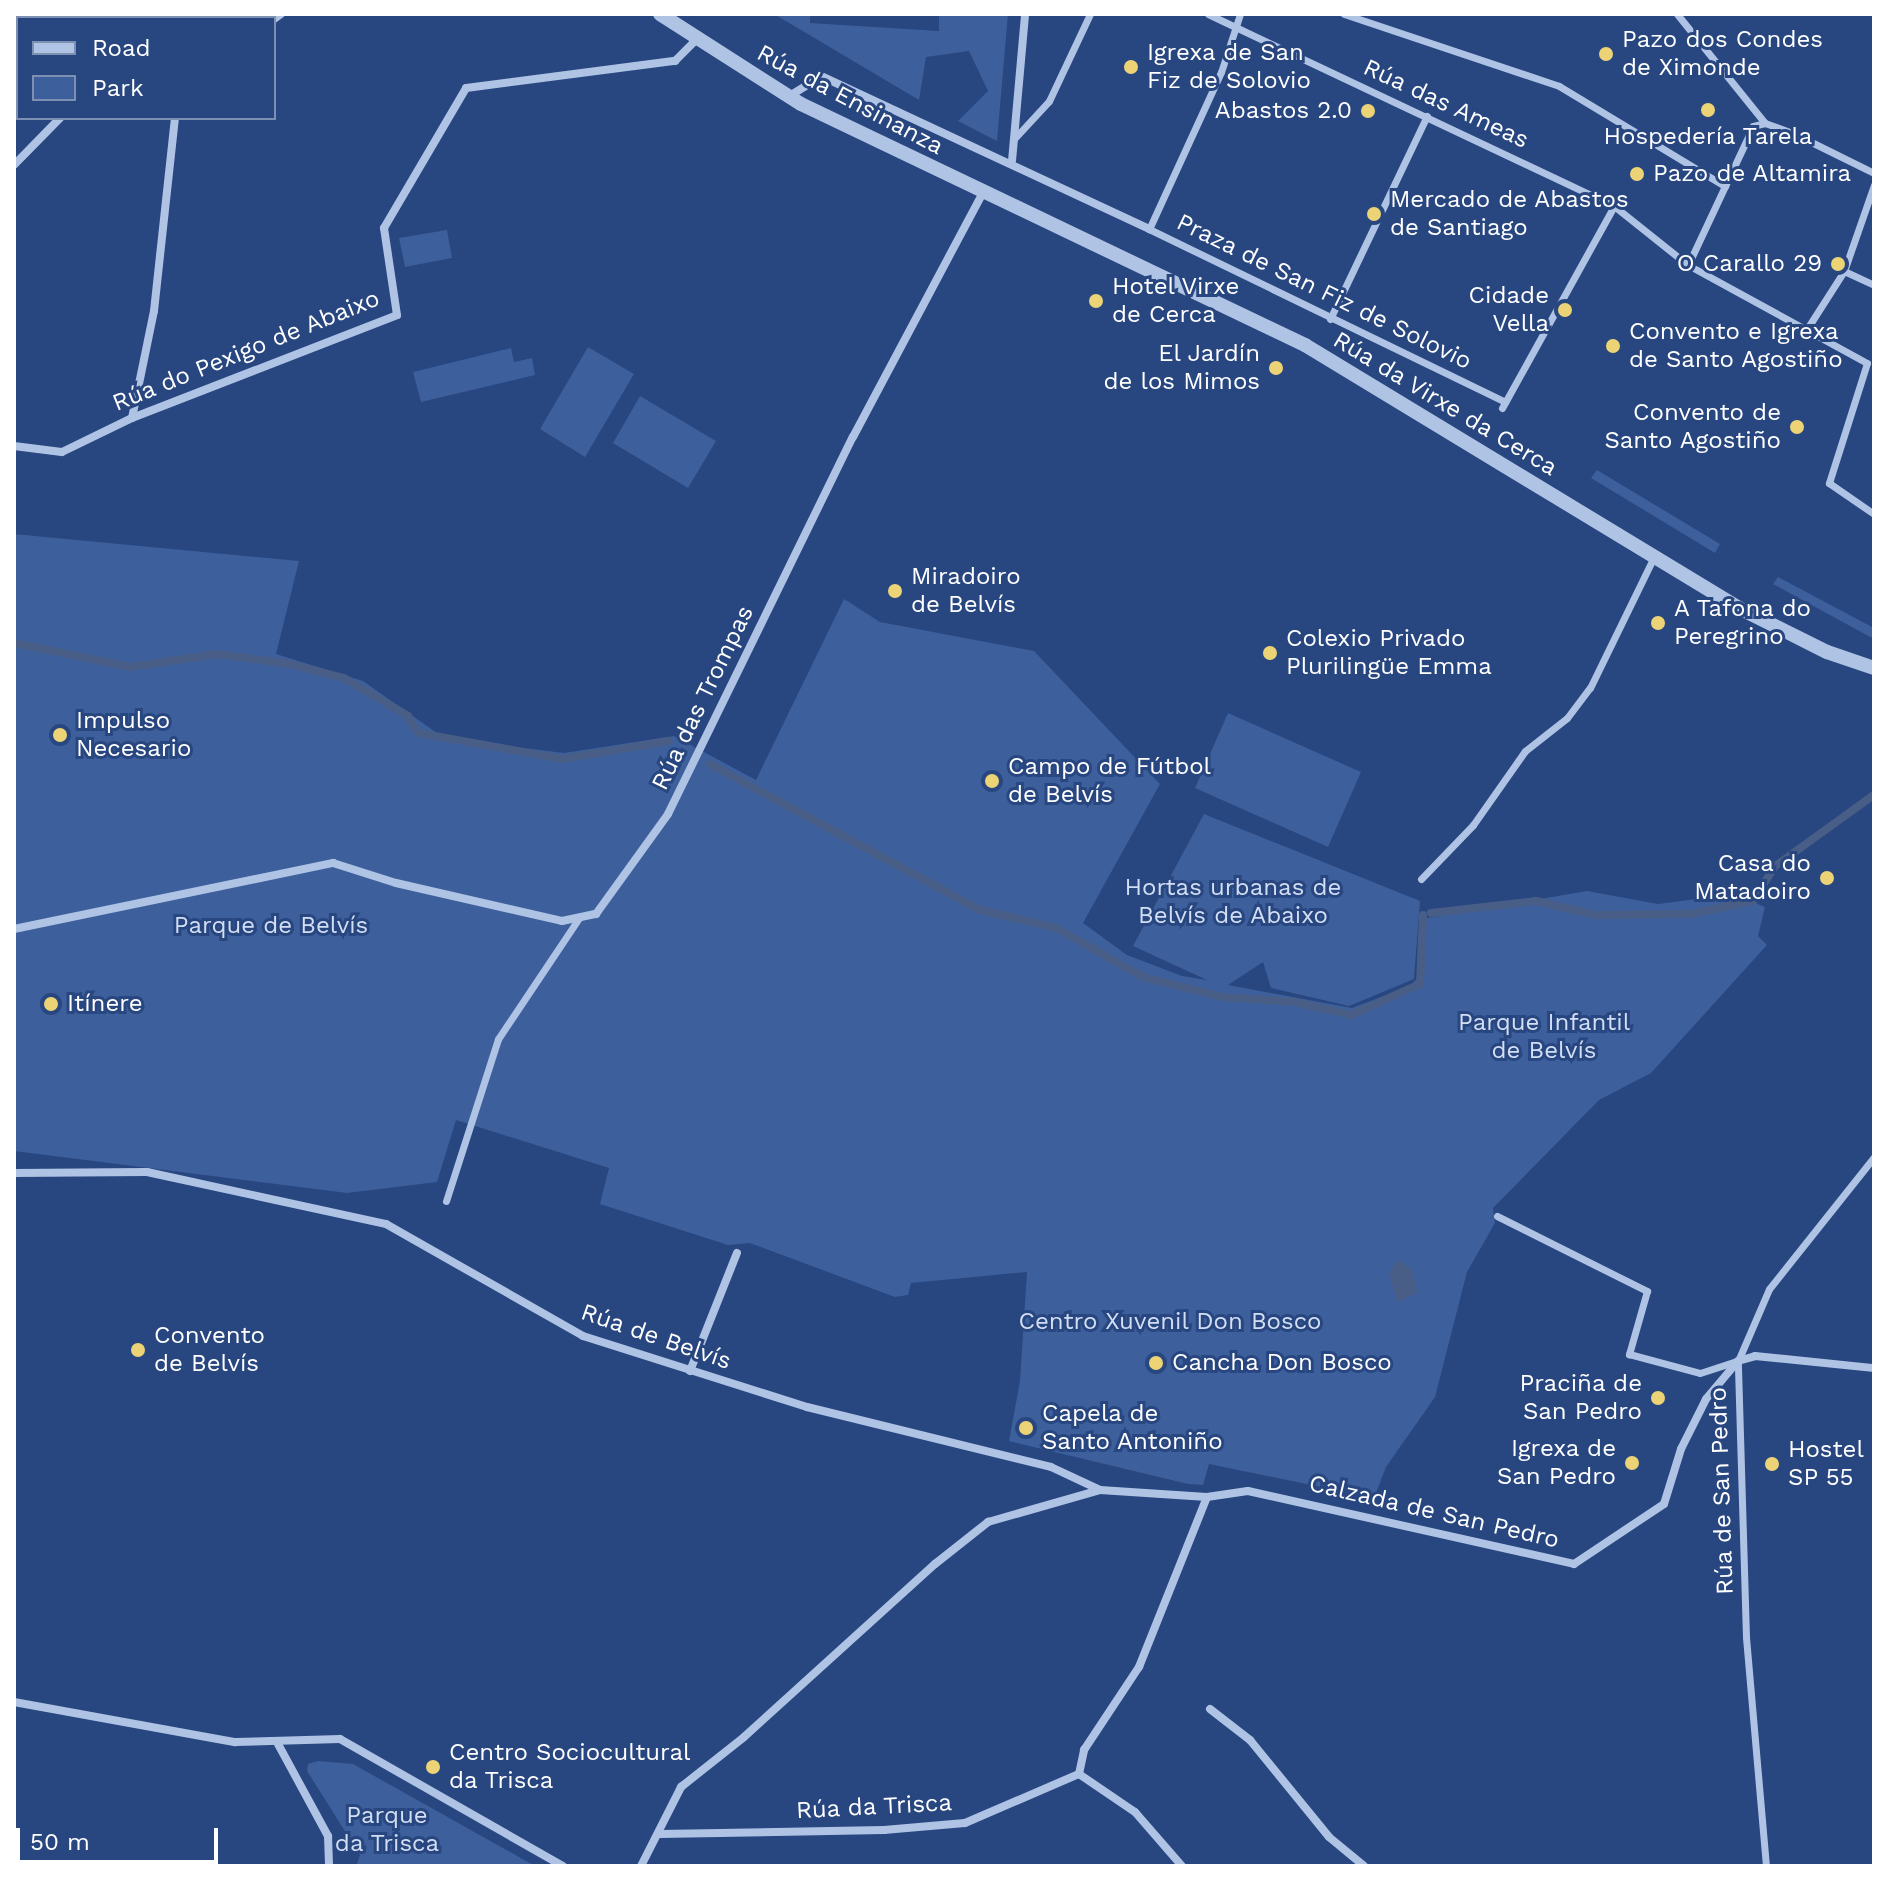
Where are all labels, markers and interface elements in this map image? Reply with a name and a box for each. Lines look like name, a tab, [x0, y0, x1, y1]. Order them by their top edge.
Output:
legend	[16, 16, 276, 120]
place label: Pazo dos Condes de Ximonde	[1622, 26, 1823, 82]
text: Road	[92, 34, 151, 62]
street label: Rúa da Ensinanza	[751, 38, 949, 162]
place label: Igrexa de San Fiz de Solovio	[1147, 39, 1311, 95]
marker: Pazo dos Condes de Ximonde	[1597, 45, 1615, 63]
street label: Rúa das Ameas	[1358, 53, 1534, 155]
marker: Igrexa de San Fiz de Solovio	[1122, 58, 1140, 76]
text: Park	[92, 74, 144, 102]
place label: Abastos 2.0	[1215, 97, 1352, 125]
marker: Hospedería Tarela	[1699, 101, 1717, 119]
marker: Abastos 2.0	[1359, 102, 1377, 120]
place label: Hospedería Tarela	[1603, 123, 1813, 151]
place label: Pazo de Altamira	[1653, 160, 1852, 188]
marker: Pazo de Altamira	[1628, 165, 1646, 183]
place label: Mercado de Abastos de Santiago	[1390, 186, 1630, 242]
marker: Mercado de Abastos de Santiago	[1365, 205, 1383, 223]
street label: Praza de San Fiz de Solovio	[1172, 208, 1476, 376]
place label: O Carallo 29	[1677, 250, 1822, 278]
marker: O Carallo 29	[1829, 255, 1847, 273]
place label: Hotel Virxe de Cerca	[1112, 273, 1241, 329]
place label: Cidade Vella	[1469, 282, 1549, 338]
street label: Rúa do Pexigo de Abaixo	[108, 284, 384, 418]
marker: Hotel Virxe de Cerca	[1087, 292, 1105, 310]
marker: Cidade Vella	[1556, 301, 1574, 319]
place label: Convento e Igrexa de Santo Agostiño	[1629, 318, 1843, 374]
street label: Rúa da Virxe da Cerca	[1327, 325, 1563, 483]
marker: Convento e Igrexa de Santo Agostiño	[1604, 337, 1622, 355]
place label: El Jardín de los Mimos	[1104, 340, 1260, 396]
marker: El Jardín de los Mimos	[1267, 359, 1285, 377]
place label: Convento de Santo Agostiño	[1604, 399, 1781, 455]
marker: Convento de Santo Agostiño	[1788, 418, 1806, 436]
place label: Miradoiro de Belvís	[911, 563, 1021, 619]
marker: Miradoiro de Belvís	[886, 582, 904, 600]
place label: A Tafona do Peregrino	[1674, 595, 1813, 651]
street label: Rúa das Trompas	[646, 601, 760, 795]
marker: A Tafona do Peregrino	[1649, 614, 1667, 632]
place label: Colexio Privado Plurilingüe Emma	[1286, 625, 1492, 681]
marker: Colexio Privado Plurilingüe Emma	[1261, 644, 1279, 662]
place label: Impulso Necesario	[76, 707, 191, 763]
marker: Impulso Necesario	[51, 726, 69, 744]
place label: Campo de Fútbol de Belvís	[1008, 753, 1211, 809]
marker: Campo de Fútbol de Belvís	[983, 772, 1001, 790]
place label: Casa do Matadoiro	[1694, 850, 1811, 906]
marker: Casa do Matadoiro	[1818, 869, 1836, 887]
park label: Hortas urbanas de Belvís de Abaixo	[1125, 874, 1341, 930]
park label: Parque de Belvís	[174, 912, 368, 940]
place label: Itínere	[67, 990, 143, 1018]
marker: Itínere	[42, 995, 60, 1013]
park label: Parque Infantil de Belvís	[1458, 1009, 1630, 1065]
street label: Rúa de Belvís	[577, 1298, 735, 1376]
park label: Centro Xuvenil Don Bosco	[1018, 1308, 1322, 1336]
place label: Convento de Belvís	[154, 1322, 265, 1378]
marker: Convento de Belvís	[129, 1341, 147, 1359]
place label: Cancha Don Bosco	[1172, 1349, 1392, 1377]
marker: Cancha Don Bosco	[1147, 1354, 1165, 1372]
place label: Praciña de San Pedro	[1519, 1370, 1642, 1426]
street label: Rúa de San Pedro	[1704, 1386, 1740, 1596]
marker: Praciña de San Pedro	[1649, 1389, 1667, 1407]
place label: Capela de Santo Antoniño	[1042, 1400, 1224, 1456]
marker: Capela de Santo Antoniño	[1017, 1419, 1035, 1437]
place label: Igrexa de San Pedro	[1497, 1435, 1616, 1491]
place label: Hostel SP 55	[1788, 1436, 1864, 1492]
marker: Igrexa de San Pedro	[1623, 1454, 1641, 1472]
marker: Hostel SP 55	[1763, 1455, 1781, 1473]
street label: Calzada de San Pedro	[1306, 1469, 1562, 1555]
place label: Centro Sociocultural da Trisca	[449, 1739, 690, 1795]
marker: Centro Sociocultural da Trisca	[424, 1758, 442, 1776]
street label: Rúa da Trisca	[794, 1788, 954, 1826]
park label: Parque da Trisca	[334, 1802, 440, 1858]
scale bar	[20, 1812, 222, 1862]
text: 50 m	[30, 1828, 90, 1856]

